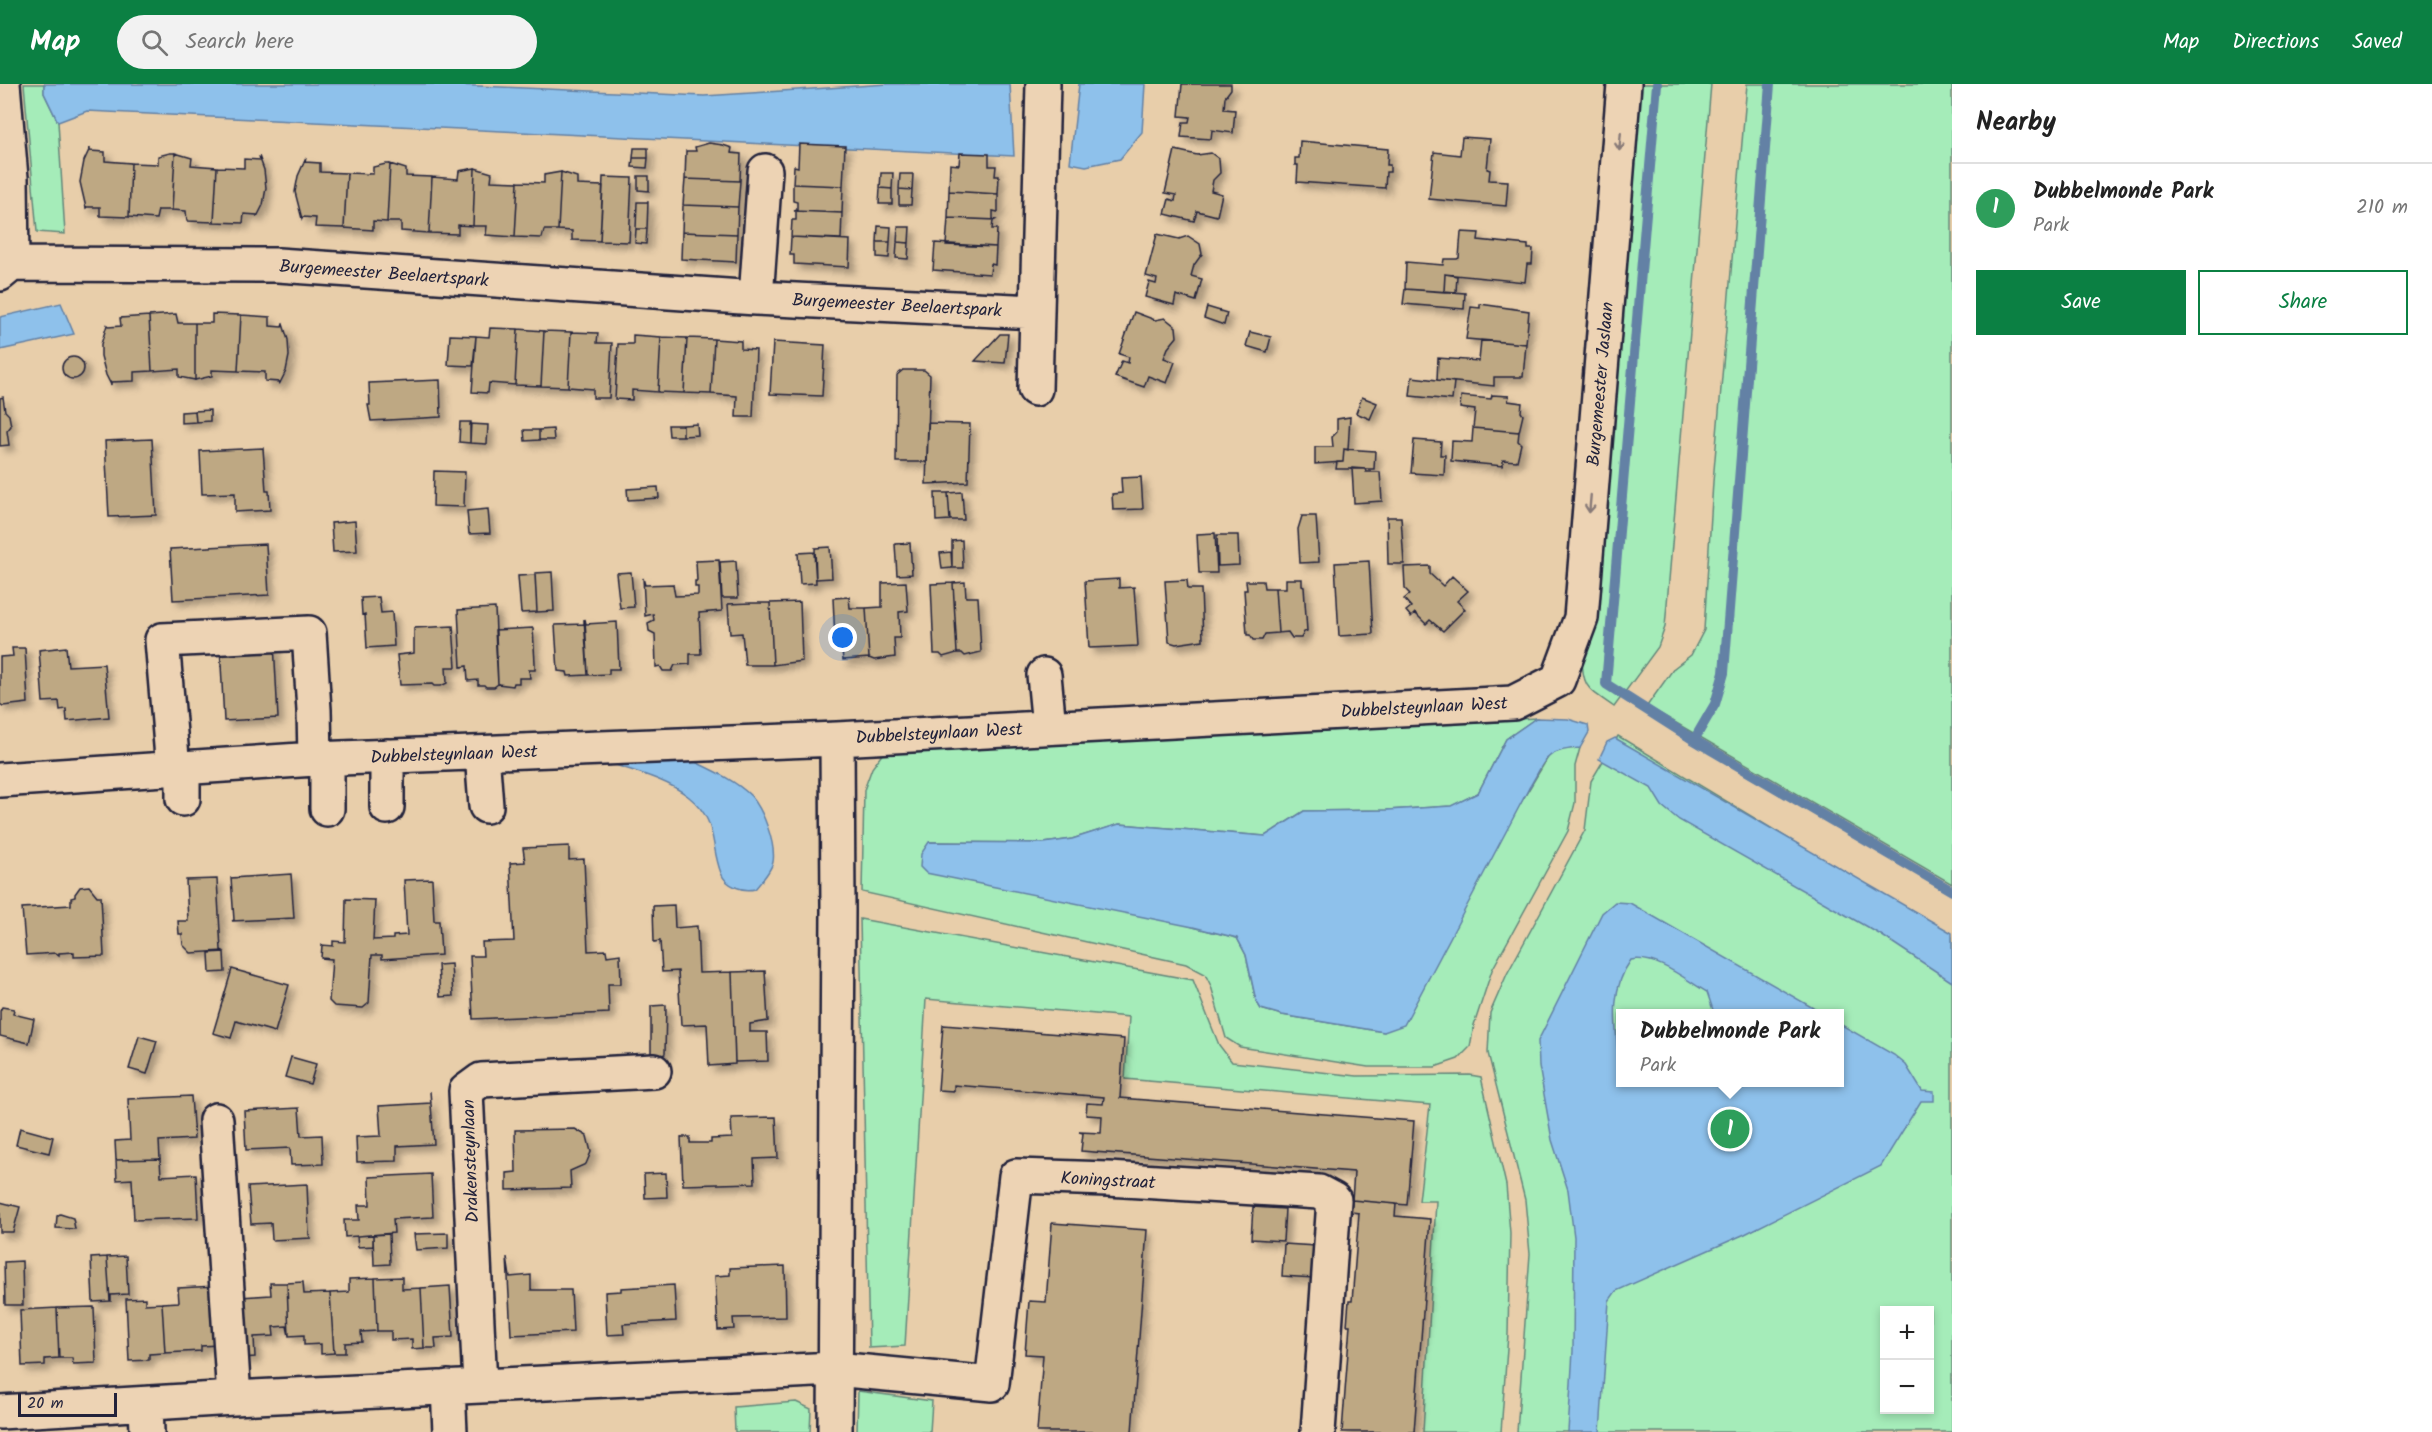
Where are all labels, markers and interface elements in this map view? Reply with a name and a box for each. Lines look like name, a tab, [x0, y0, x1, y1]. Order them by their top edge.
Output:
search box	[117, 15, 537, 69]
text: Map	[30, 20, 81, 65]
text: Search here	[186, 25, 294, 60]
icon: search	[138, 26, 171, 59]
text: Map	[2163, 26, 2199, 59]
text: Directions	[2232, 26, 2319, 59]
text: Saved	[2352, 26, 2402, 59]
text: Nearby	[1976, 102, 2056, 144]
one-way arrow	[1614, 132, 1625, 152]
text: Dubbelmonde Park	[2033, 175, 2213, 210]
text: 1	[1992, 192, 1999, 224]
text: 210 m	[2356, 192, 2408, 224]
text: Park	[2033, 210, 2069, 242]
street label: Burgemeester Beelaertspark	[278, 253, 490, 296]
button: Save	[1976, 270, 2186, 335]
button: Share	[2198, 270, 2408, 335]
street label: Burgemeester Beelaertspark	[791, 287, 1003, 326]
street label: Burgemeester Jaslaan	[1580, 301, 1623, 467]
one-way arrow	[1584, 494, 1595, 514]
your location	[828, 623, 857, 652]
street label: Dubbelsteynlaan West	[1340, 690, 1509, 727]
street label: Dubbelsteynlaan West	[855, 716, 1024, 753]
street label: Dubbelsteynlaan West	[370, 738, 539, 773]
popup	[1616, 1009, 1844, 1087]
text: Dubbelmonde Park	[1640, 1015, 1820, 1050]
text: Park	[1640, 1050, 1676, 1082]
street label: Drakensteynlaan	[455, 1099, 488, 1223]
pin: 1	[1710, 1106, 1750, 1152]
street label: Koningstraat	[1060, 1165, 1157, 1199]
map controls	[1880, 1306, 1934, 1414]
button: +	[1880, 1306, 1934, 1360]
button: −	[1880, 1360, 1934, 1414]
scale bar	[18, 1390, 117, 1418]
text: 20 m	[27, 1391, 63, 1416]

